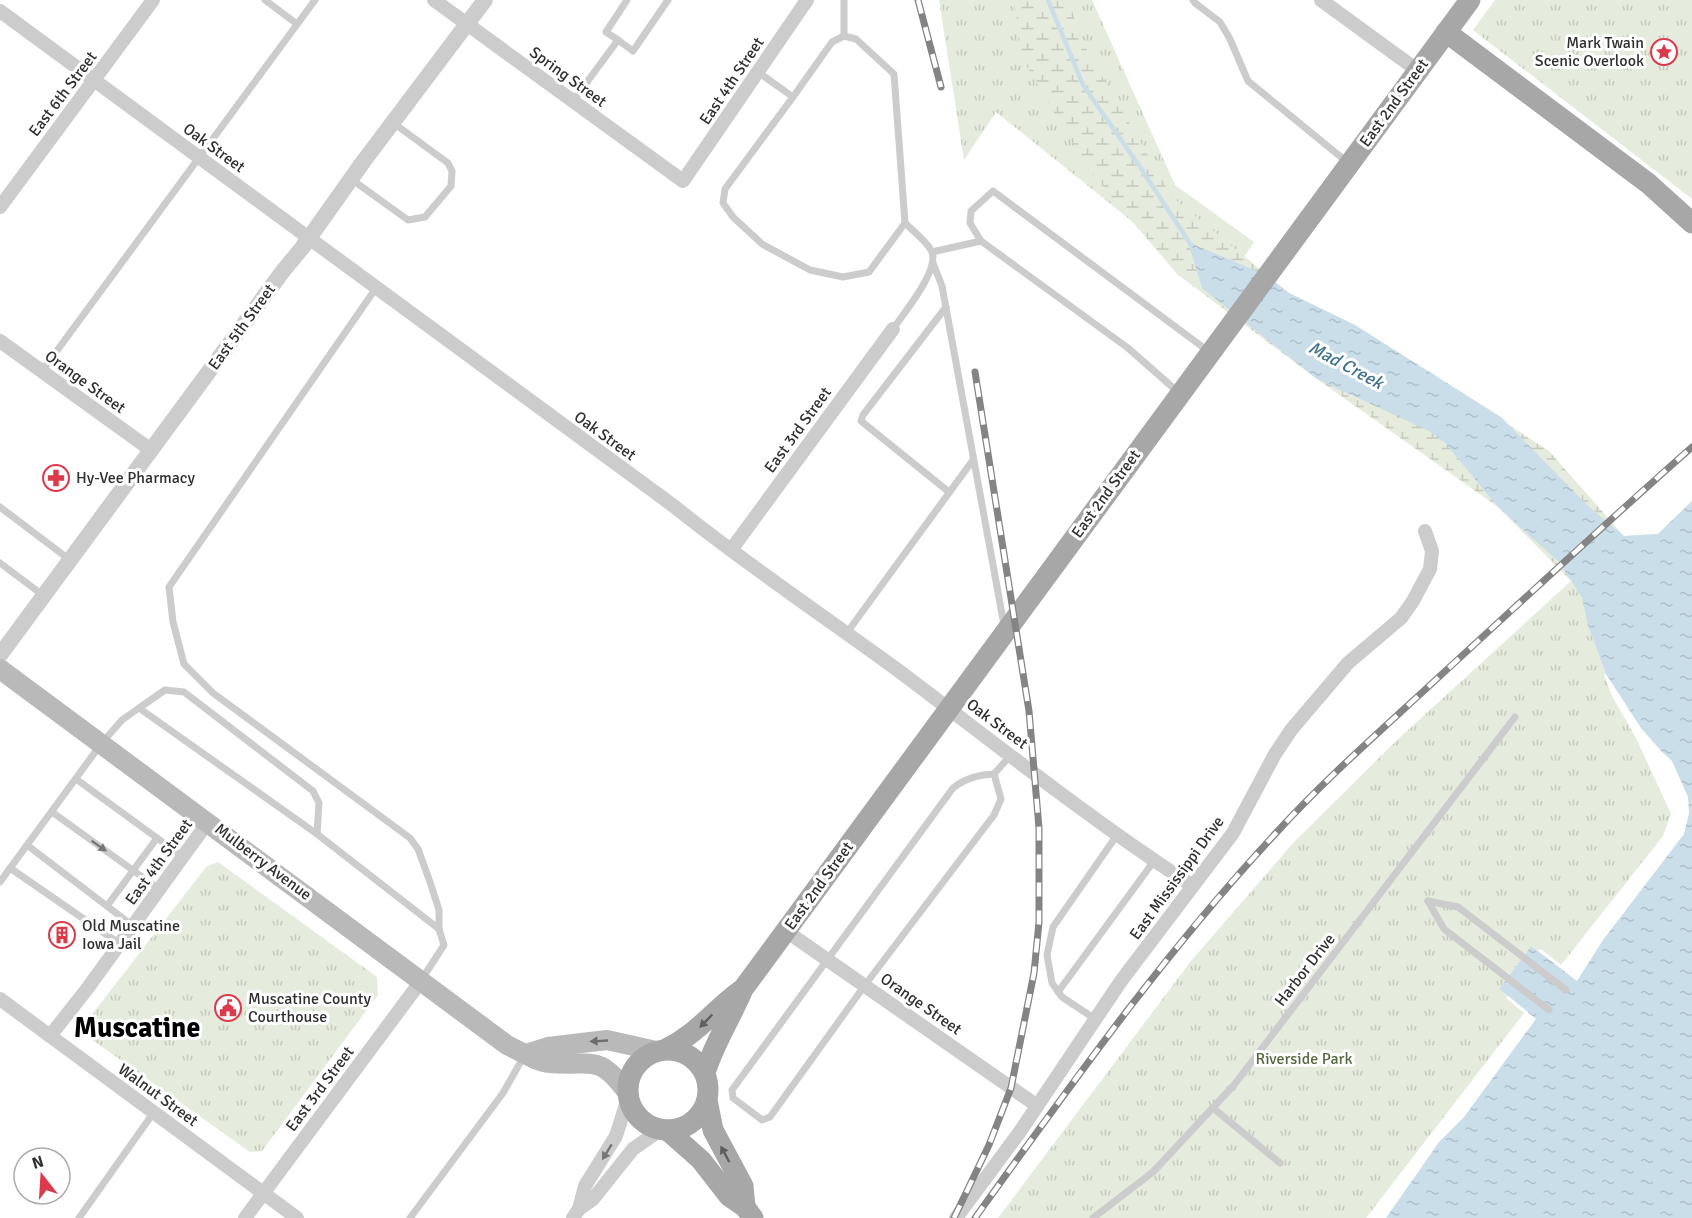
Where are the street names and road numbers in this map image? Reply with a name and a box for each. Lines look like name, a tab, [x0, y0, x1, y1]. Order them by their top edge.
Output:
street label: East 4th Street	[695, 33, 769, 129]
street label: Spring Street	[526, 42, 611, 112]
street label: East 6th Street	[25, 47, 102, 140]
street label: East 2nd Street	[1355, 55, 1433, 151]
street label: Oak Street	[179, 119, 249, 177]
street label: East 5th Street	[204, 280, 280, 374]
street label: Orange Street	[41, 346, 130, 418]
street label: East 3rd Street	[760, 383, 836, 477]
street label: Oak Street	[570, 407, 640, 465]
street label: East 2nd Street	[1067, 446, 1145, 542]
street label: Oak Street	[962, 694, 1032, 754]
street label: East Mississippi Drive	[1125, 812, 1229, 944]
street label: East 4th Street	[121, 815, 197, 909]
street label: Mulberry Avenue	[211, 819, 315, 905]
street label: East 2nd Street	[780, 838, 858, 934]
street label: Harbor Drive	[1270, 930, 1340, 1010]
street label: Orange Street	[876, 969, 966, 1040]
street label: East 3rd Street	[282, 1042, 359, 1135]
street label: Walnut Street	[114, 1059, 202, 1131]

